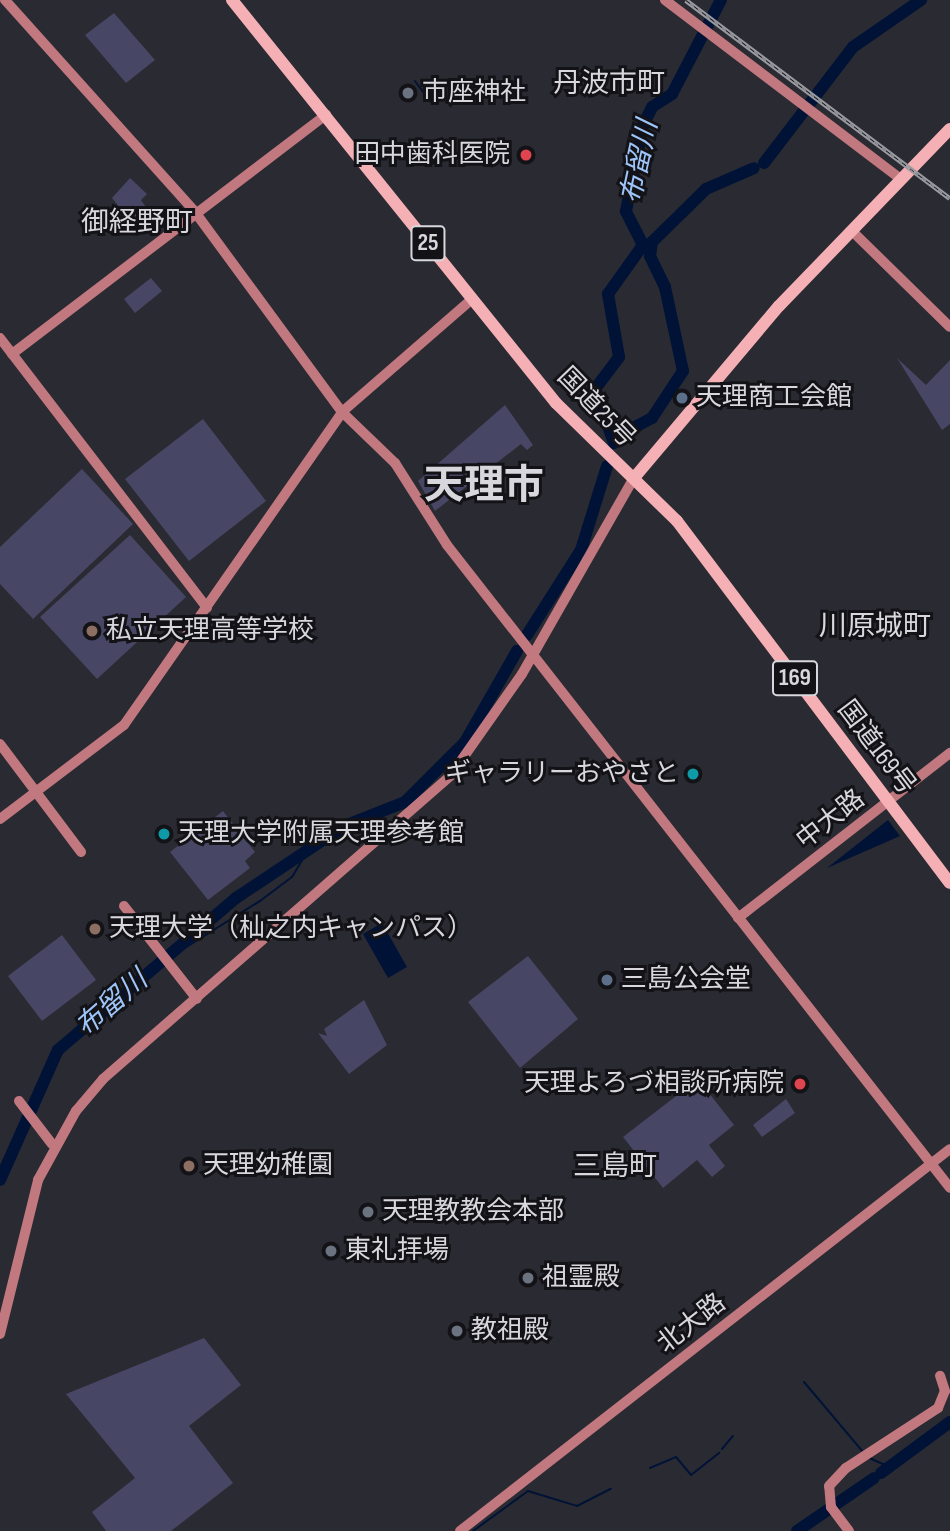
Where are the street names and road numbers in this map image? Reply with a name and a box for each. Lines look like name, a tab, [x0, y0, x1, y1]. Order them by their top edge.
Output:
road number: 25	[409, 223, 447, 264]
street label: 国道25号	[550, 362, 642, 454]
road number: 169	[770, 658, 820, 698]
street label: 国道169号	[830, 695, 922, 801]
street label: 中大路	[791, 784, 871, 856]
street label: 北大路	[652, 1288, 732, 1360]

